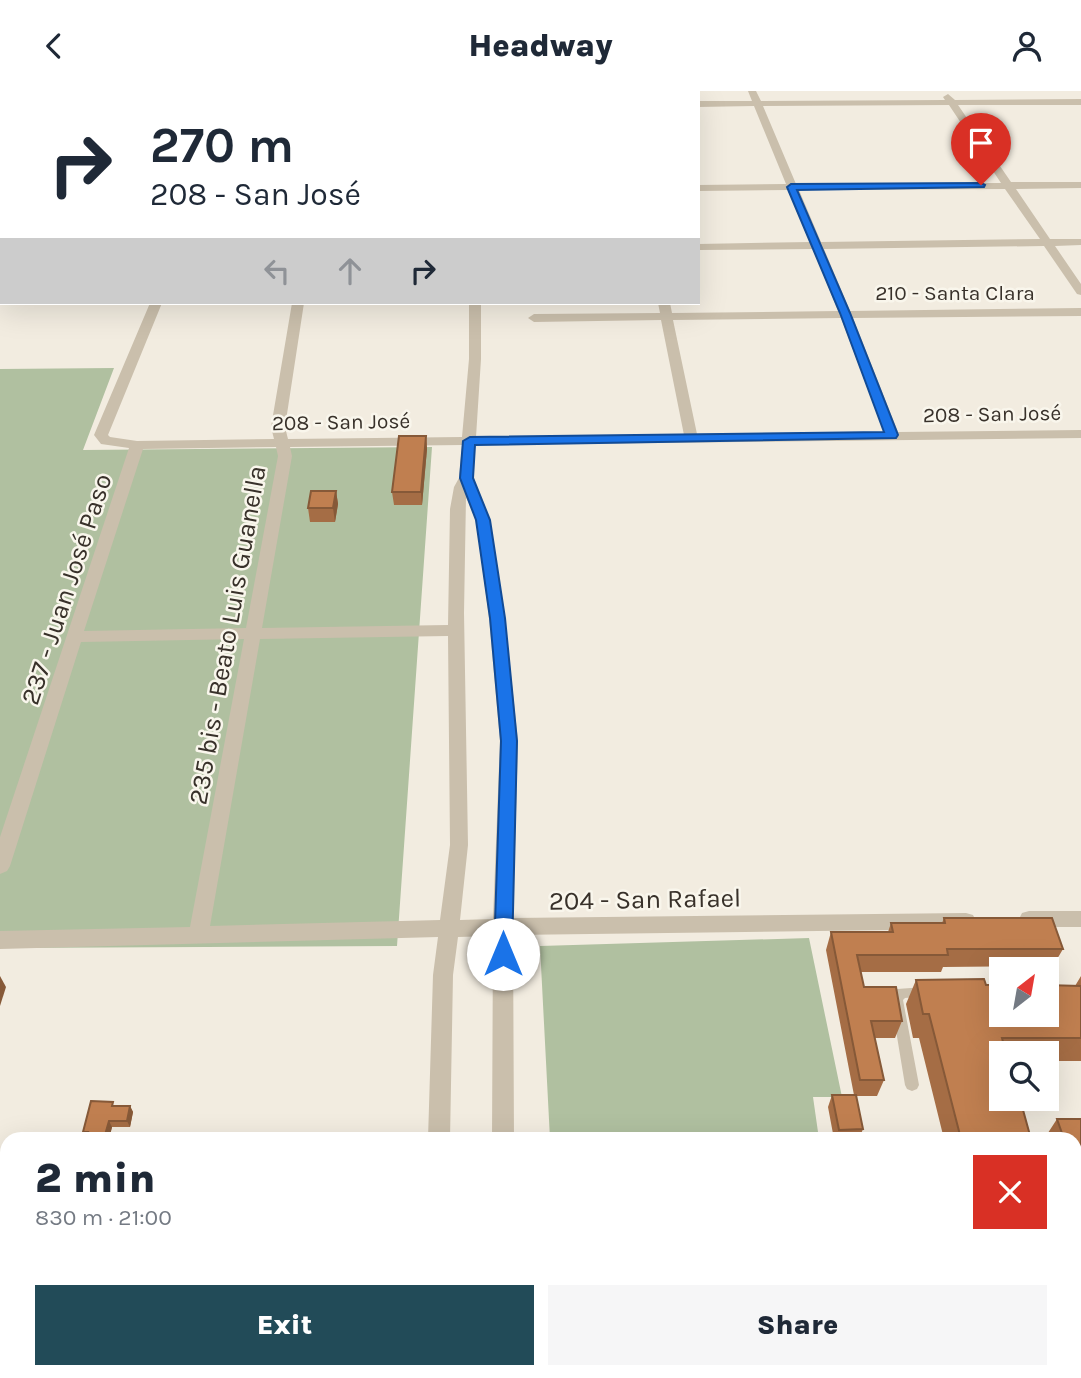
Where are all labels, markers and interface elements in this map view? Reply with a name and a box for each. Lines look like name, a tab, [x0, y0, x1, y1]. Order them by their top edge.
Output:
icon: back	[35, 27, 73, 65]
text: Headway	[468, 27, 613, 64]
icon: person	[1008, 27, 1046, 65]
pin	[951, 113, 1011, 185]
text: 270 m	[150, 117, 294, 174]
icon: right	[35, 119, 126, 210]
icon: arrive	[962, 124, 1000, 162]
text: 208 - San José	[150, 176, 361, 213]
icon: left	[258, 252, 296, 290]
icon: ahead	[331, 252, 369, 290]
icon: right	[404, 252, 442, 290]
street label: 210 - Santa Clara	[875, 281, 1035, 305]
street label: 208 - San José	[923, 401, 1061, 427]
street label: 208 - San José	[272, 409, 410, 435]
street label: 235 bis - Beato Luis Guanella	[182, 463, 273, 807]
street label: 237 - Juan José Paso	[15, 470, 118, 709]
street label: 204 - San Rafael	[549, 882, 741, 917]
position arrow	[466, 917, 540, 991]
north arrow	[989, 957, 1059, 1027]
map controls	[989, 957, 1059, 1111]
button: search	[989, 1041, 1059, 1111]
text: 2 min	[35, 1153, 155, 1203]
button: close	[973, 1155, 1047, 1229]
text: 830 m · 21:00	[35, 1204, 172, 1231]
button: Exit	[35, 1285, 534, 1365]
button: Share	[548, 1285, 1047, 1365]

